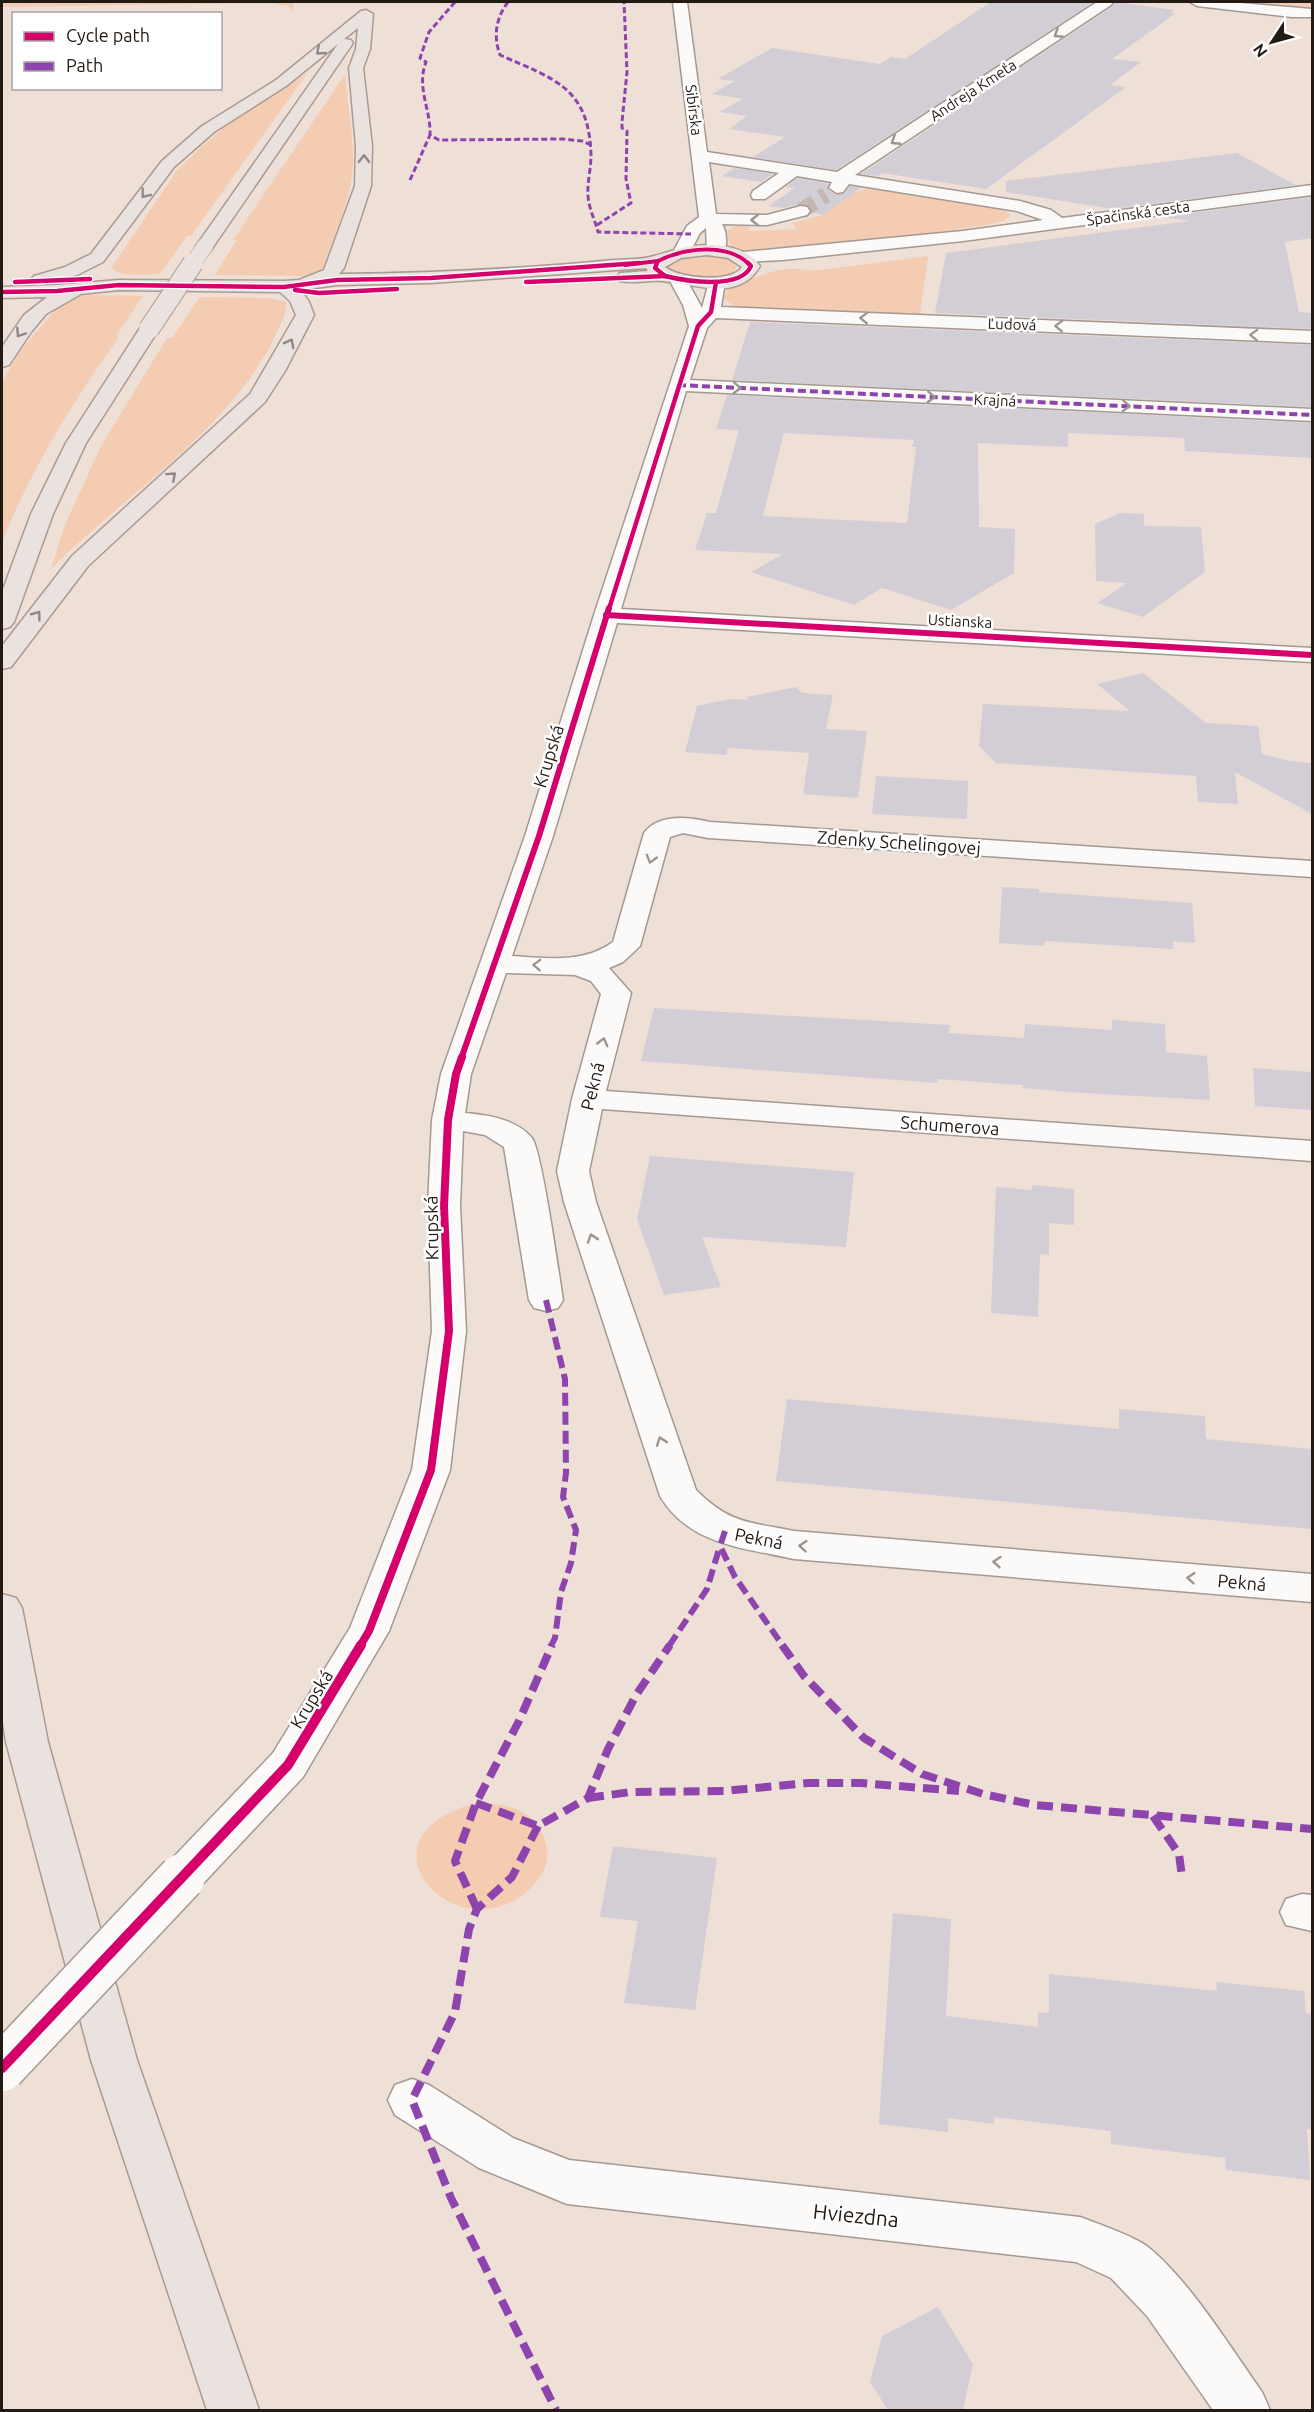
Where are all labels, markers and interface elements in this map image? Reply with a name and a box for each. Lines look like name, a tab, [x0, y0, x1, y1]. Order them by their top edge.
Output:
legend	[12, 12, 222, 90]
north arrow	[1242, 12, 1302, 72]
text: Cycle path	[66, 25, 150, 45]
one-way arrow	[1053, 27, 1064, 38]
text: N	[1249, 41, 1271, 61]
one-way arrow	[316, 44, 327, 55]
text: Path	[66, 55, 103, 75]
street label: Andreja Kmeťa	[927, 56, 1019, 124]
street label: Sibírska	[682, 83, 706, 137]
one-way arrow	[891, 134, 902, 145]
one-way arrow	[358, 154, 370, 163]
one-way arrow	[141, 187, 152, 198]
street label: Špačinská cesta	[1085, 197, 1191, 229]
one-way arrow	[751, 213, 760, 226]
one-way arrow	[860, 312, 869, 325]
street label: Ľudová	[987, 315, 1037, 333]
one-way arrow	[1055, 320, 1064, 333]
one-way arrow	[16, 327, 28, 337]
one-way arrow	[1250, 328, 1259, 341]
one-way arrow	[283, 339, 294, 349]
one-way arrow	[732, 381, 741, 394]
street label: Krajná	[973, 390, 1017, 410]
one-way arrow	[927, 391, 936, 404]
one-way arrow	[1122, 400, 1131, 413]
one-way arrow	[165, 472, 176, 483]
one-way arrow	[30, 611, 41, 622]
street label: Ustianska	[927, 611, 993, 631]
street label: Krupská	[529, 722, 567, 790]
street label: Zdenky Schelingovej	[817, 826, 981, 858]
one-way arrow	[646, 853, 658, 864]
one-way arrow	[533, 959, 542, 971]
one-way arrow	[596, 1037, 609, 1047]
street label: Pekná	[576, 1060, 608, 1112]
street label: Schumerova	[900, 1112, 1000, 1138]
street label: Krupská	[420, 1195, 442, 1261]
one-way arrow	[587, 1233, 600, 1244]
one-way arrow	[656, 1436, 669, 1447]
street label: Pekná	[733, 1524, 785, 1552]
one-way arrow	[798, 1539, 807, 1552]
one-way arrow	[993, 1556, 1002, 1569]
street label: Pekná	[1217, 1570, 1267, 1594]
one-way arrow	[1187, 1572, 1196, 1585]
street label: Krupská	[286, 1666, 336, 1732]
street label: Hviezdna	[812, 2199, 900, 2231]

